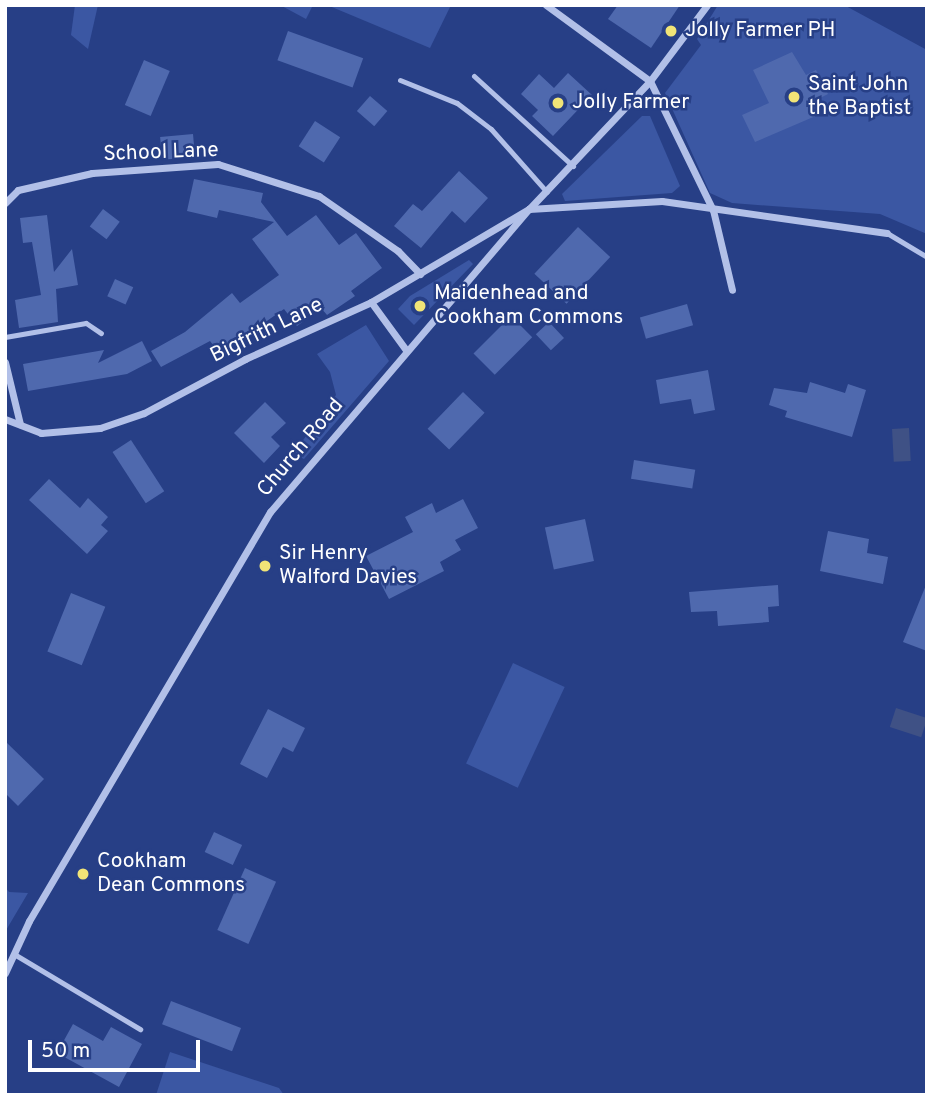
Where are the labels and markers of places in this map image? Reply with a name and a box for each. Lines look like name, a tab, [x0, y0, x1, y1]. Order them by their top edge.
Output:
place label: Jolly Farmer PH	[685, 18, 835, 44]
marker: Jolly Farmer PH	[663, 23, 679, 39]
place label: Saint John the Baptist	[808, 72, 911, 122]
marker: Saint John the Baptist	[786, 89, 802, 105]
place label: Jolly Farmer	[572, 90, 690, 116]
marker: Jolly Farmer	[550, 95, 566, 111]
place label: Maidenhead and Cookham Commons	[434, 281, 623, 331]
marker: Maidenhead and Cookham Commons	[412, 298, 428, 314]
place label: Sir Henry Walford Davies	[279, 541, 417, 591]
marker: Sir Henry Walford Davies	[257, 558, 273, 574]
place label: Cookham Dean Commons	[97, 849, 245, 899]
marker: Cookham Dean Commons	[75, 866, 91, 882]

